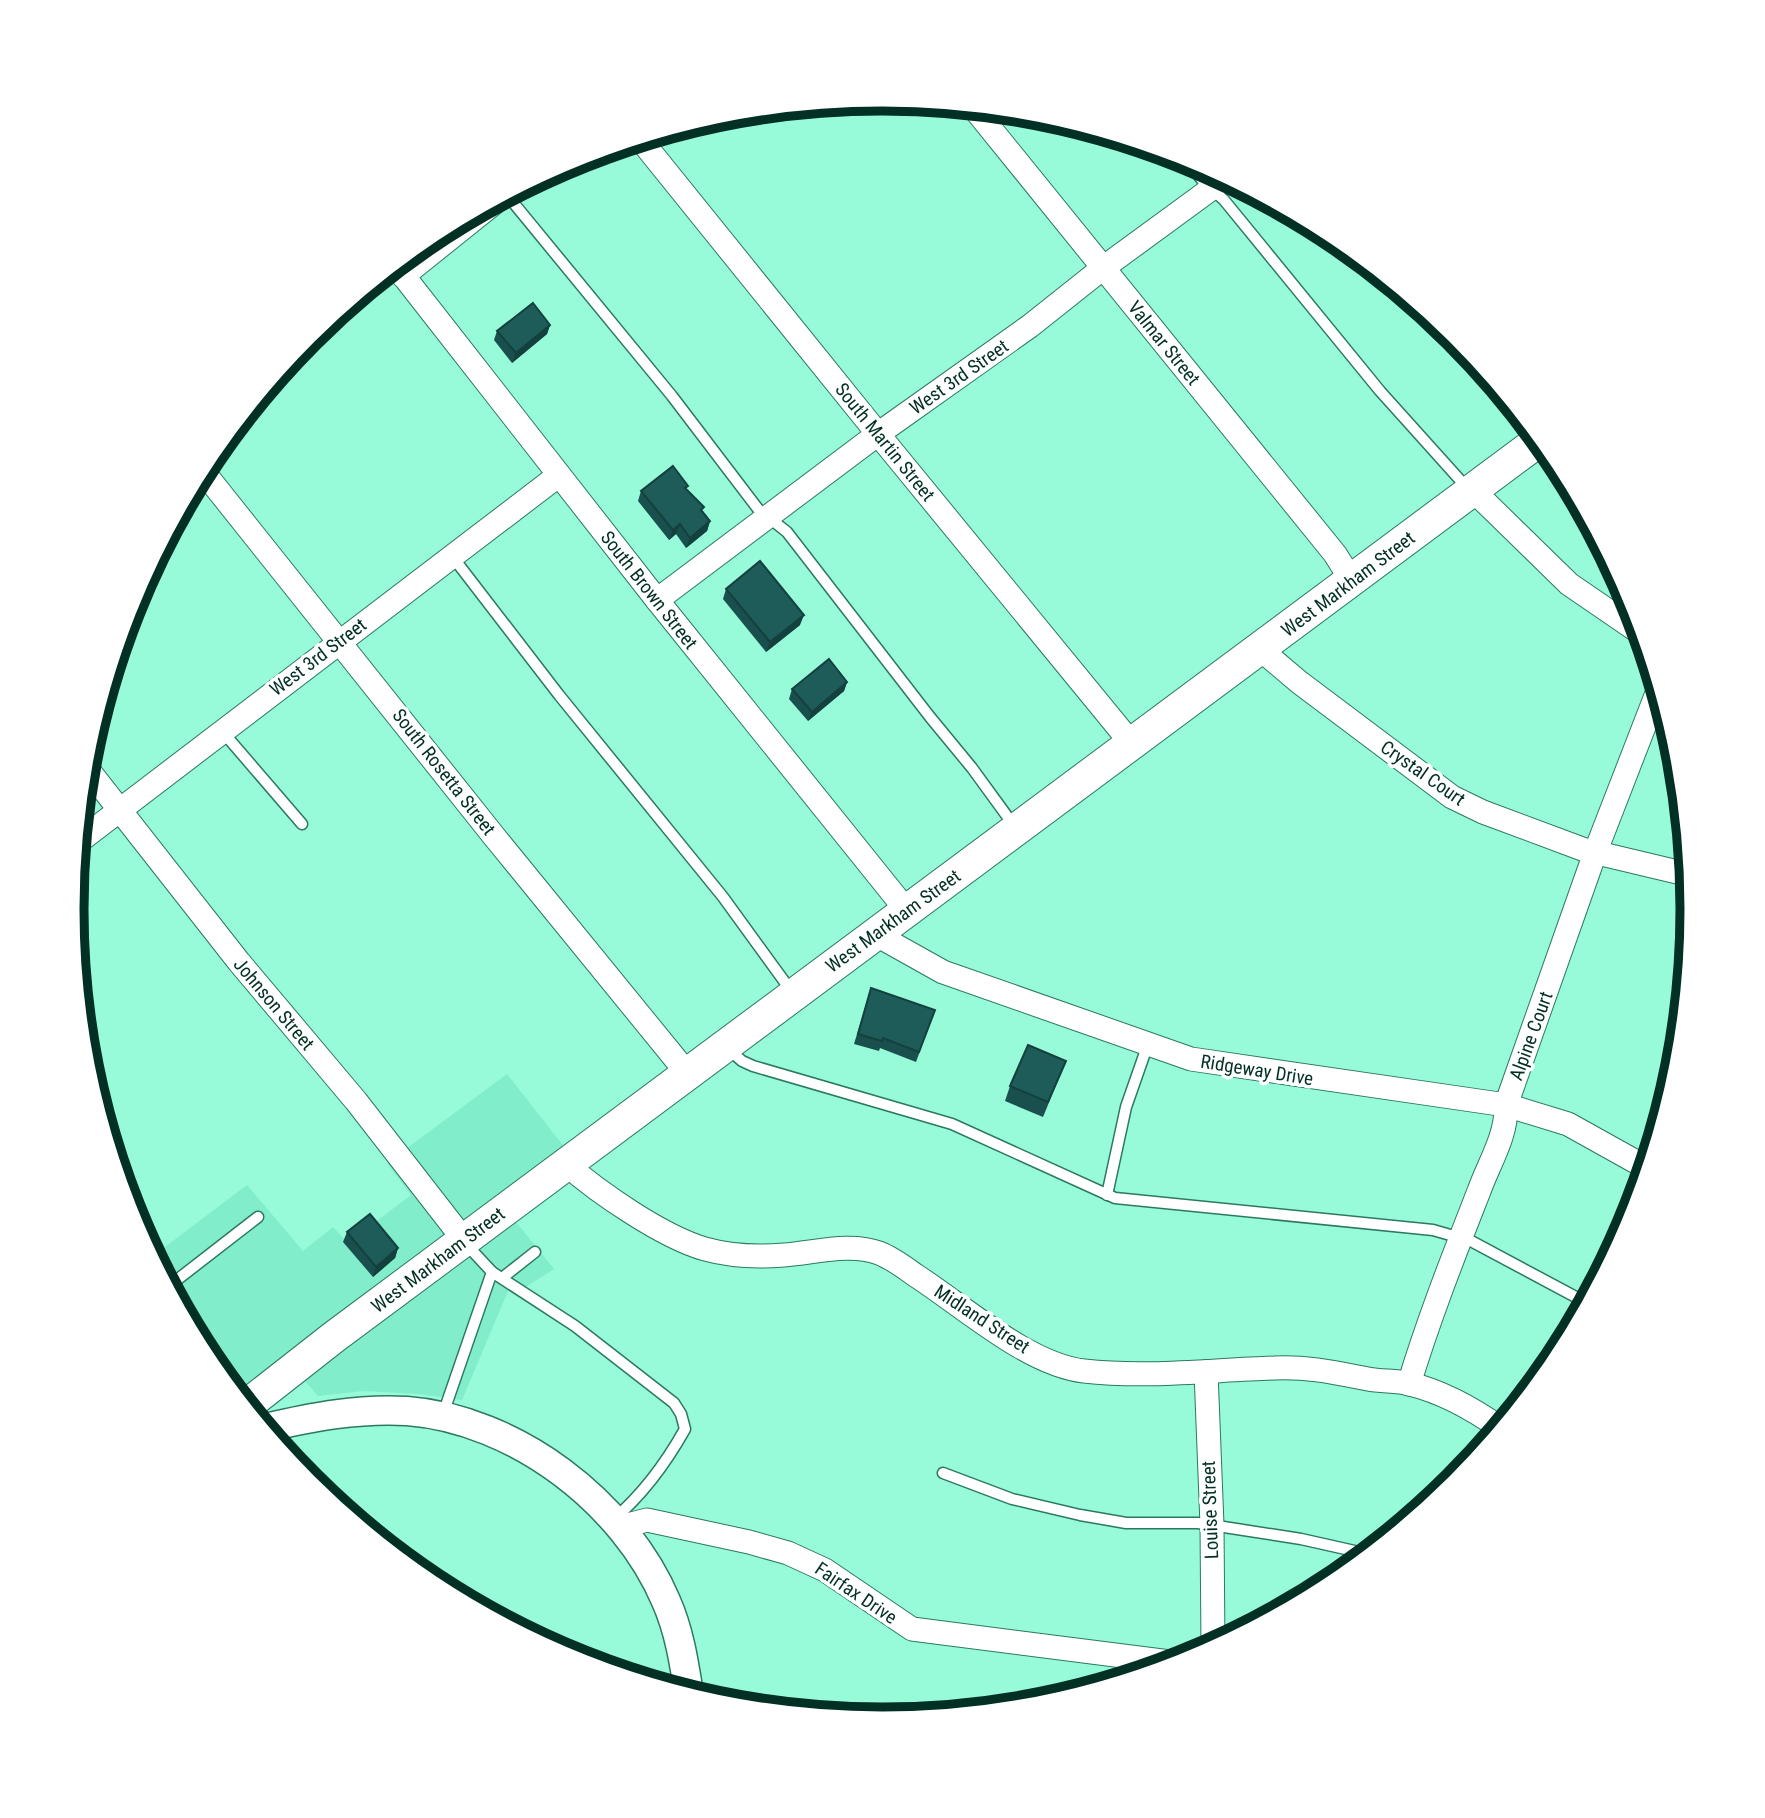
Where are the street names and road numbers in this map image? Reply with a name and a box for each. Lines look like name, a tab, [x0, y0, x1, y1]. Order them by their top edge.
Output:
street label: Valmar Street	[1123, 296, 1205, 390]
street label: West 3rd Street	[905, 335, 1013, 419]
street label: South Martin Street	[830, 378, 940, 506]
street label: South Brown Street	[596, 526, 702, 654]
street label: West Markham Street	[1277, 526, 1419, 642]
street label: West 3rd Street	[265, 613, 371, 701]
street label: South Rosetta Street	[387, 704, 501, 840]
street label: Crystal Court	[1376, 735, 1470, 811]
street label: West Markham Street	[821, 864, 965, 978]
street label: Johnson Street	[229, 953, 319, 1055]
street label: Alpine Court	[1504, 988, 1558, 1084]
street label: Ridgeway Drive	[1199, 1050, 1315, 1090]
street label: West Markham Street	[367, 1202, 509, 1318]
street label: Midland Street	[930, 1280, 1034, 1358]
street label: Louise Street	[1197, 1460, 1223, 1560]
street label: Fairfax Drive	[811, 1557, 901, 1629]

